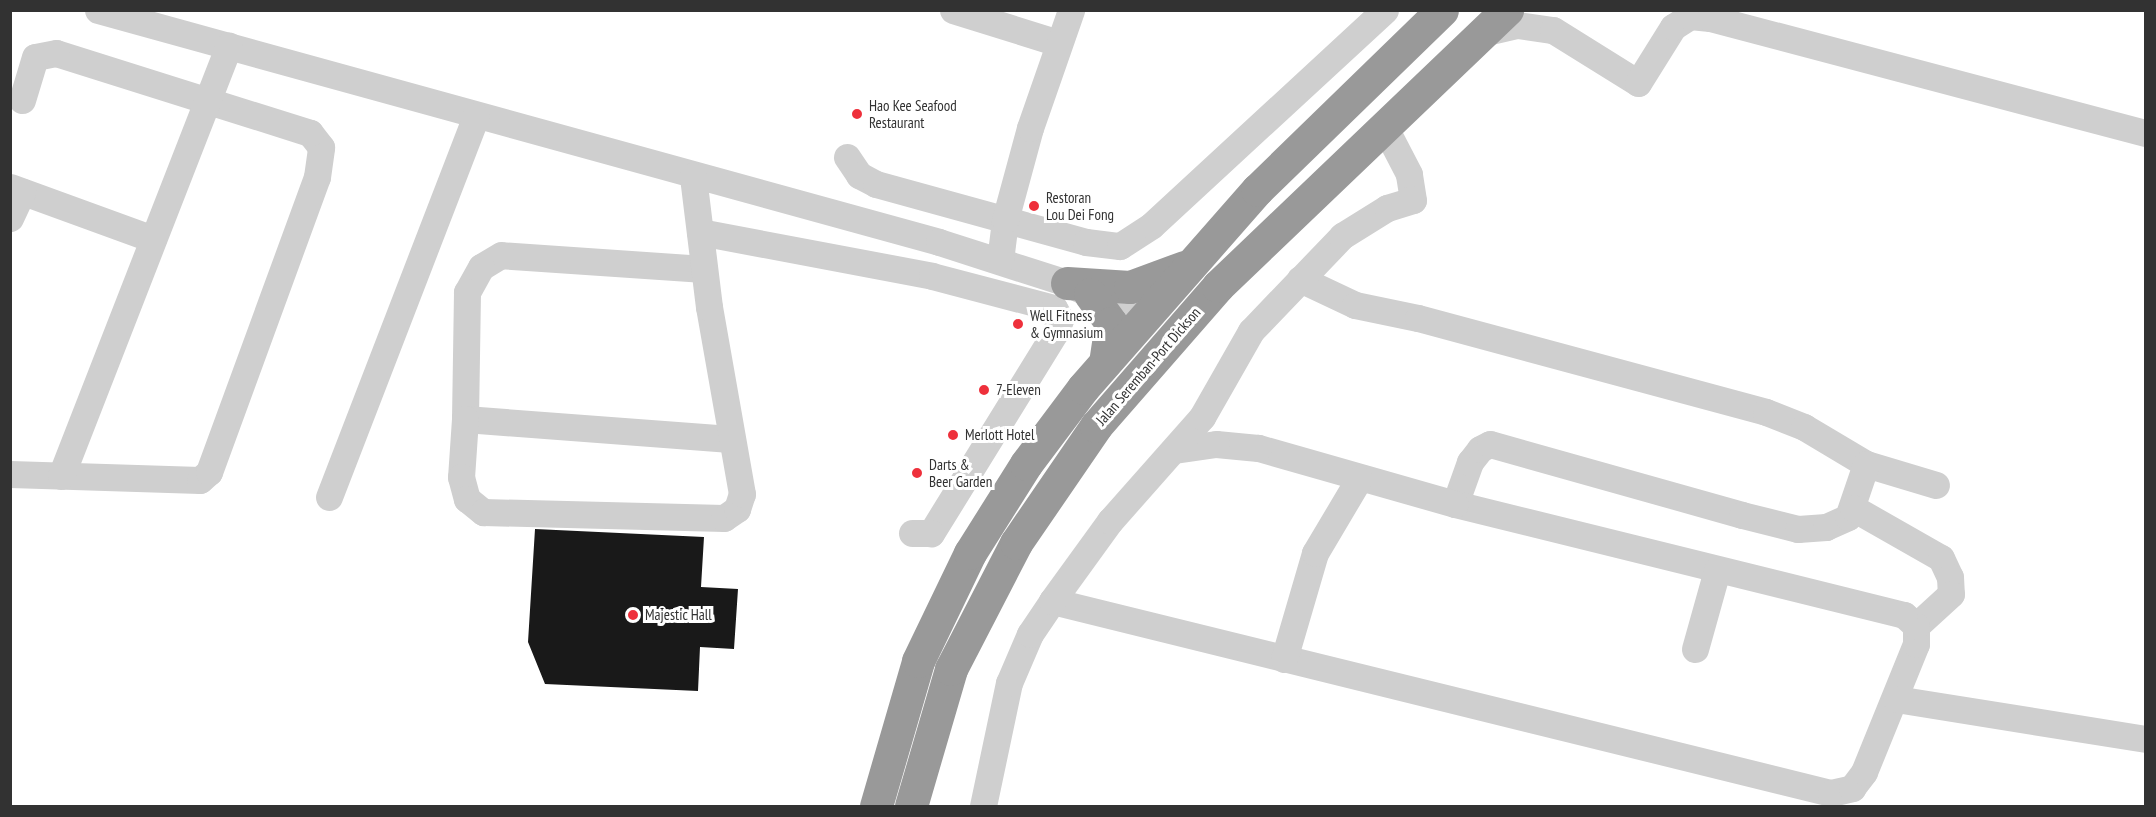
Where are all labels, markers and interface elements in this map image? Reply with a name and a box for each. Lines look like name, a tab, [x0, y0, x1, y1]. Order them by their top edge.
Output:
place label: Hao Kee Seafood Restaurant	[869, 96, 957, 131]
marker: Hao Kee Seafood Restaurant	[850, 107, 864, 121]
place label: Restoran Lou Dei Fong	[1046, 188, 1114, 223]
marker: Restoran Lou Dei Fong	[1027, 199, 1041, 213]
street label: Jalan Seremban-Port Dickson	[1092, 303, 1204, 429]
place label: Well Fitness & Gymnasium	[1030, 306, 1103, 341]
marker: Well Fitness & Gymnasium	[1011, 317, 1025, 331]
place label: 7-Eleven	[996, 381, 1041, 399]
marker: 7-Eleven	[977, 383, 991, 397]
place label: Merlott Hotel	[965, 426, 1034, 444]
marker: Merlott Hotel	[946, 428, 960, 442]
place label: Darts & Beer Garden	[929, 455, 992, 490]
marker: Darts & Beer Garden	[910, 466, 924, 480]
place label: Majestic Hall	[645, 606, 712, 624]
marker: Majestic Hall	[626, 608, 640, 622]

